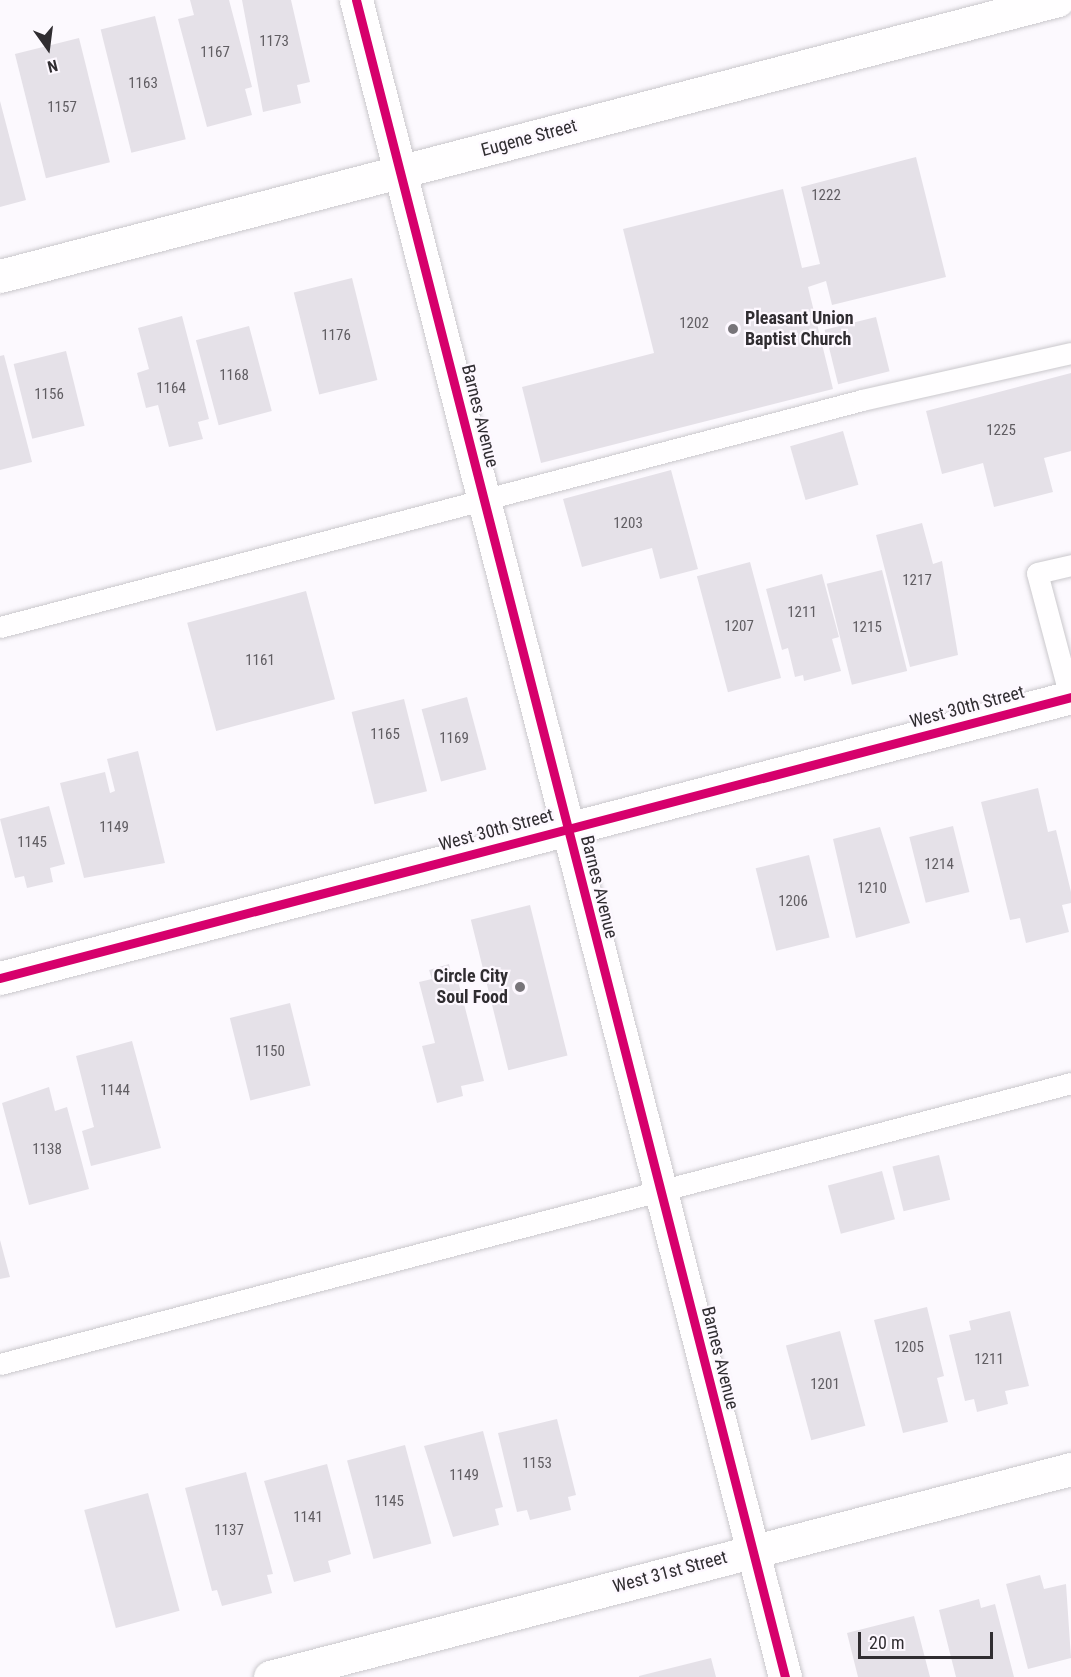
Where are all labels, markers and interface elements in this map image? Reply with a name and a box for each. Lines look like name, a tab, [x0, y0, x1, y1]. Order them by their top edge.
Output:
north arrow	[18, 18, 78, 78]
house number: 1173	[259, 33, 289, 51]
house number: 1167	[200, 44, 230, 62]
text: N	[45, 56, 60, 76]
house number: 1163	[128, 75, 158, 93]
house number: 1157	[47, 99, 77, 117]
street label: Eugene Street	[479, 115, 579, 161]
house number: 1222	[811, 187, 841, 205]
place label: Pleasant Union Baptist Church	[745, 308, 854, 350]
house number: 1202	[679, 315, 709, 333]
marker: Pleasant Union Baptist Church	[726, 322, 740, 336]
house number: 1176	[321, 327, 351, 345]
street label: Barnes Avenue	[457, 362, 503, 470]
house number: 1168	[219, 367, 249, 385]
house number: 1164	[156, 380, 186, 398]
house number: 1156	[34, 386, 64, 404]
house number: 1225	[986, 422, 1016, 440]
house number: 1203	[613, 515, 643, 533]
house number: 1217	[902, 572, 932, 590]
house number: 1211	[787, 604, 817, 622]
house number: 1207	[724, 618, 754, 636]
house number: 1215	[852, 619, 882, 637]
house number: 1161	[245, 652, 275, 670]
street label: West 30th Street	[907, 681, 1027, 733]
house number: 1165	[370, 726, 400, 744]
house number: 1169	[439, 730, 469, 748]
street label: West 30th Street	[436, 804, 556, 856]
house number: 1149	[99, 819, 129, 837]
street label: Barnes Avenue	[576, 833, 622, 941]
house number: 1145	[17, 834, 47, 852]
house number: 1214	[924, 856, 954, 874]
house number: 1210	[857, 880, 887, 898]
house number: 1206	[778, 893, 808, 911]
place label: Circle City Soul Food	[434, 966, 508, 1008]
marker: Circle City Soul Food	[513, 980, 527, 994]
house number: 1150	[255, 1043, 285, 1061]
house number: 1144	[100, 1082, 130, 1100]
house number: 1138	[32, 1141, 62, 1159]
street label: Barnes Avenue	[697, 1304, 743, 1412]
house number: 1205	[894, 1339, 924, 1357]
house number: 1211	[974, 1351, 1004, 1369]
house number: 1201	[810, 1376, 840, 1394]
house number: 1153	[522, 1455, 552, 1473]
house number: 1149	[449, 1467, 479, 1485]
house number: 1145	[374, 1493, 404, 1511]
house number: 1141	[293, 1509, 323, 1527]
house number: 1137	[214, 1522, 244, 1540]
street label: West 31st Street	[611, 1546, 729, 1598]
scale bar	[861, 1620, 996, 1658]
text: 20 m	[869, 1632, 904, 1653]

